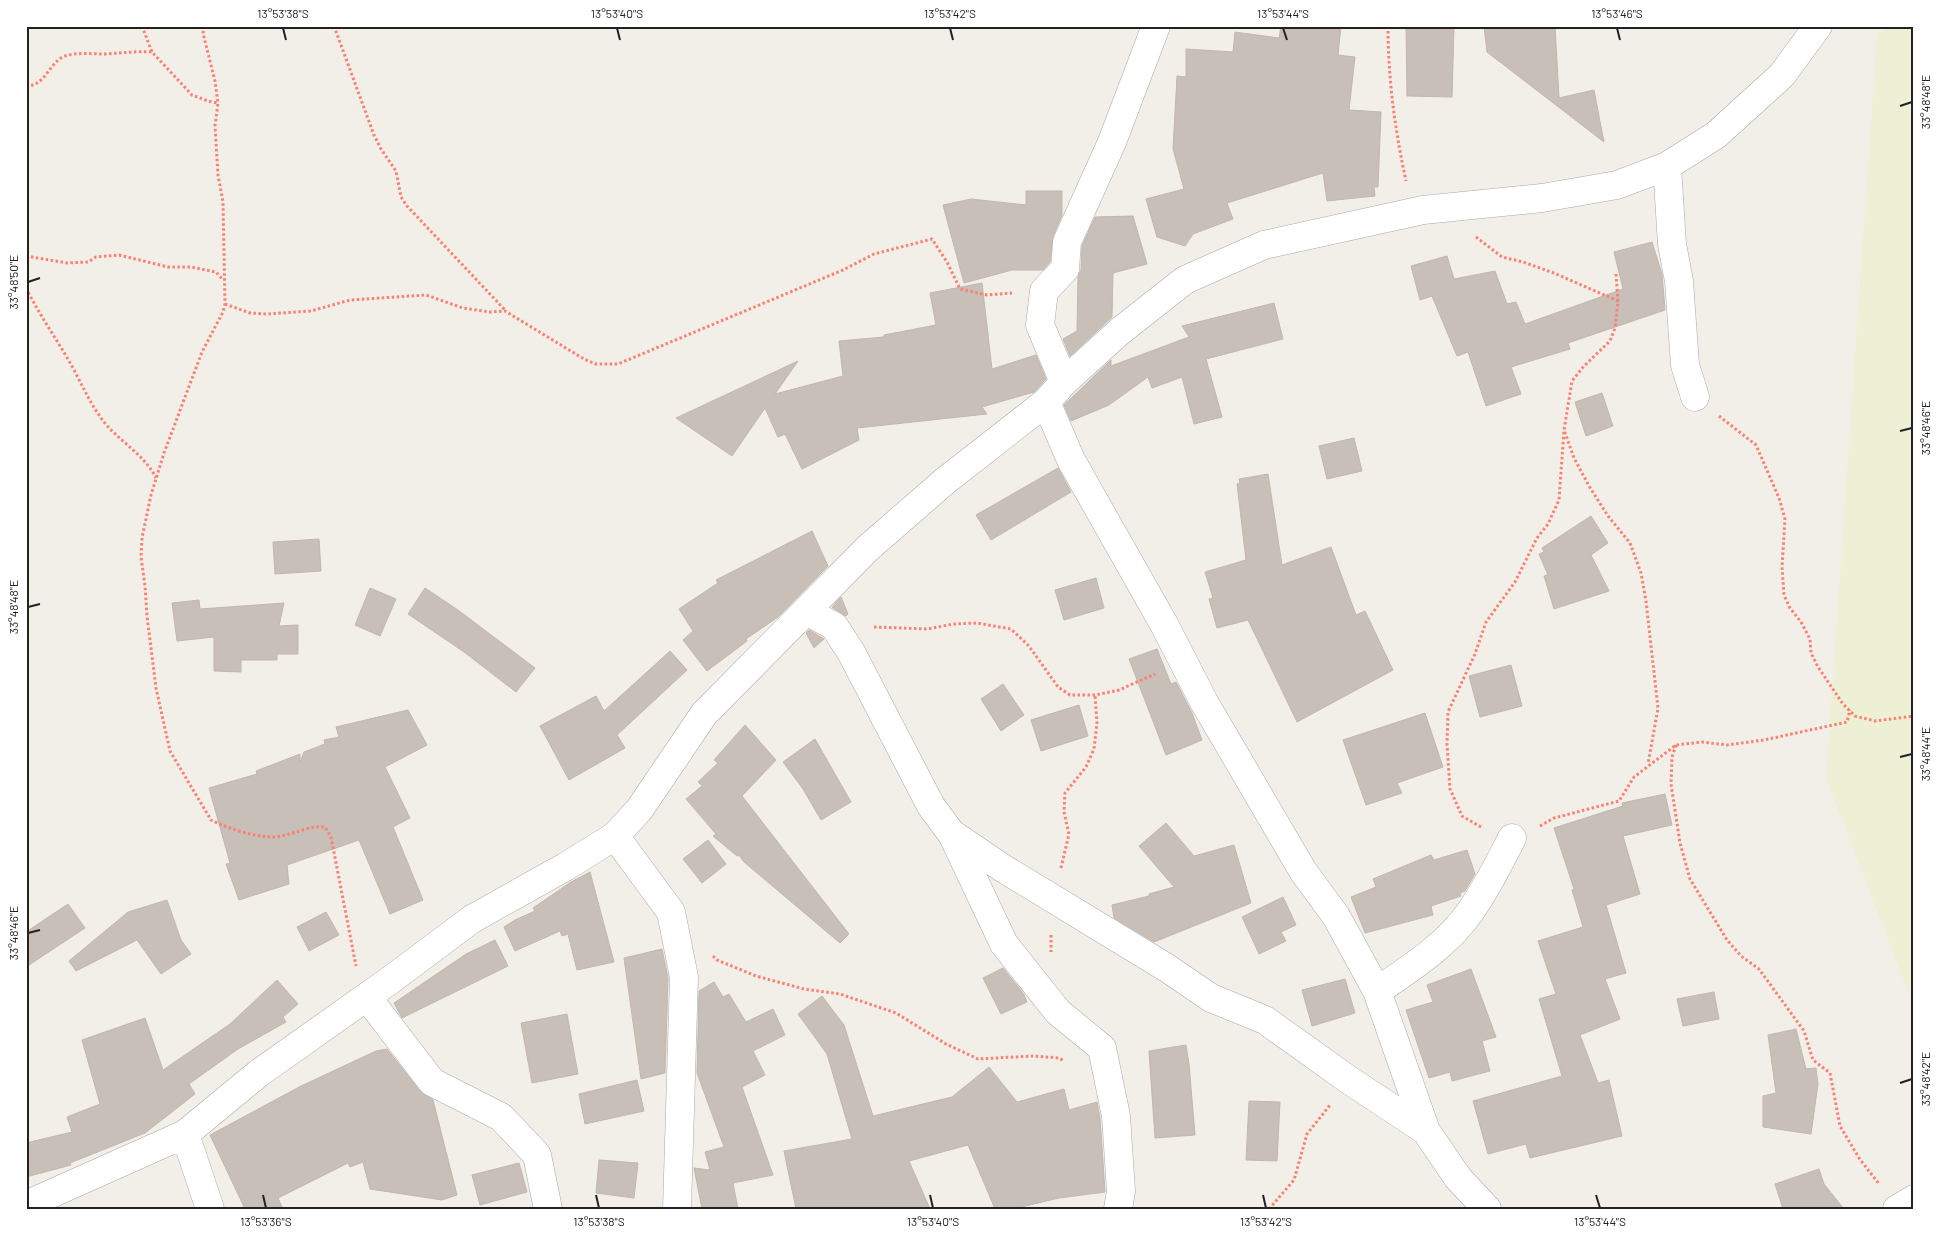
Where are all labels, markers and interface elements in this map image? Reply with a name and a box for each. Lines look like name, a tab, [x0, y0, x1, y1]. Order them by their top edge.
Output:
text: 13°53'38"S	[257, 6, 309, 20]
text: 13°53'40"S	[591, 6, 643, 20]
text: 13°53'42"S	[924, 6, 976, 20]
text: 13°53'44"S	[1257, 6, 1309, 20]
text: 13°53'46"S	[1591, 6, 1643, 20]
text: 33°48'48"E	[1918, 75, 1932, 129]
text: 33°48'50"E	[6, 255, 20, 309]
text: 33°48'46"E	[1918, 401, 1932, 455]
text: 33°48'48"E	[6, 580, 20, 634]
text: 33°48'44"E	[1918, 727, 1932, 781]
text: 33°48'46"E	[6, 906, 20, 960]
text: 33°48'42"E	[1918, 1052, 1932, 1106]
text: 13°53'36"S	[240, 1214, 292, 1228]
text: 13°53'38"S	[573, 1214, 625, 1228]
text: 13°53'40"S	[907, 1214, 959, 1228]
text: 13°53'42"S	[1240, 1214, 1292, 1228]
text: 13°53'44"S	[1574, 1214, 1626, 1228]

